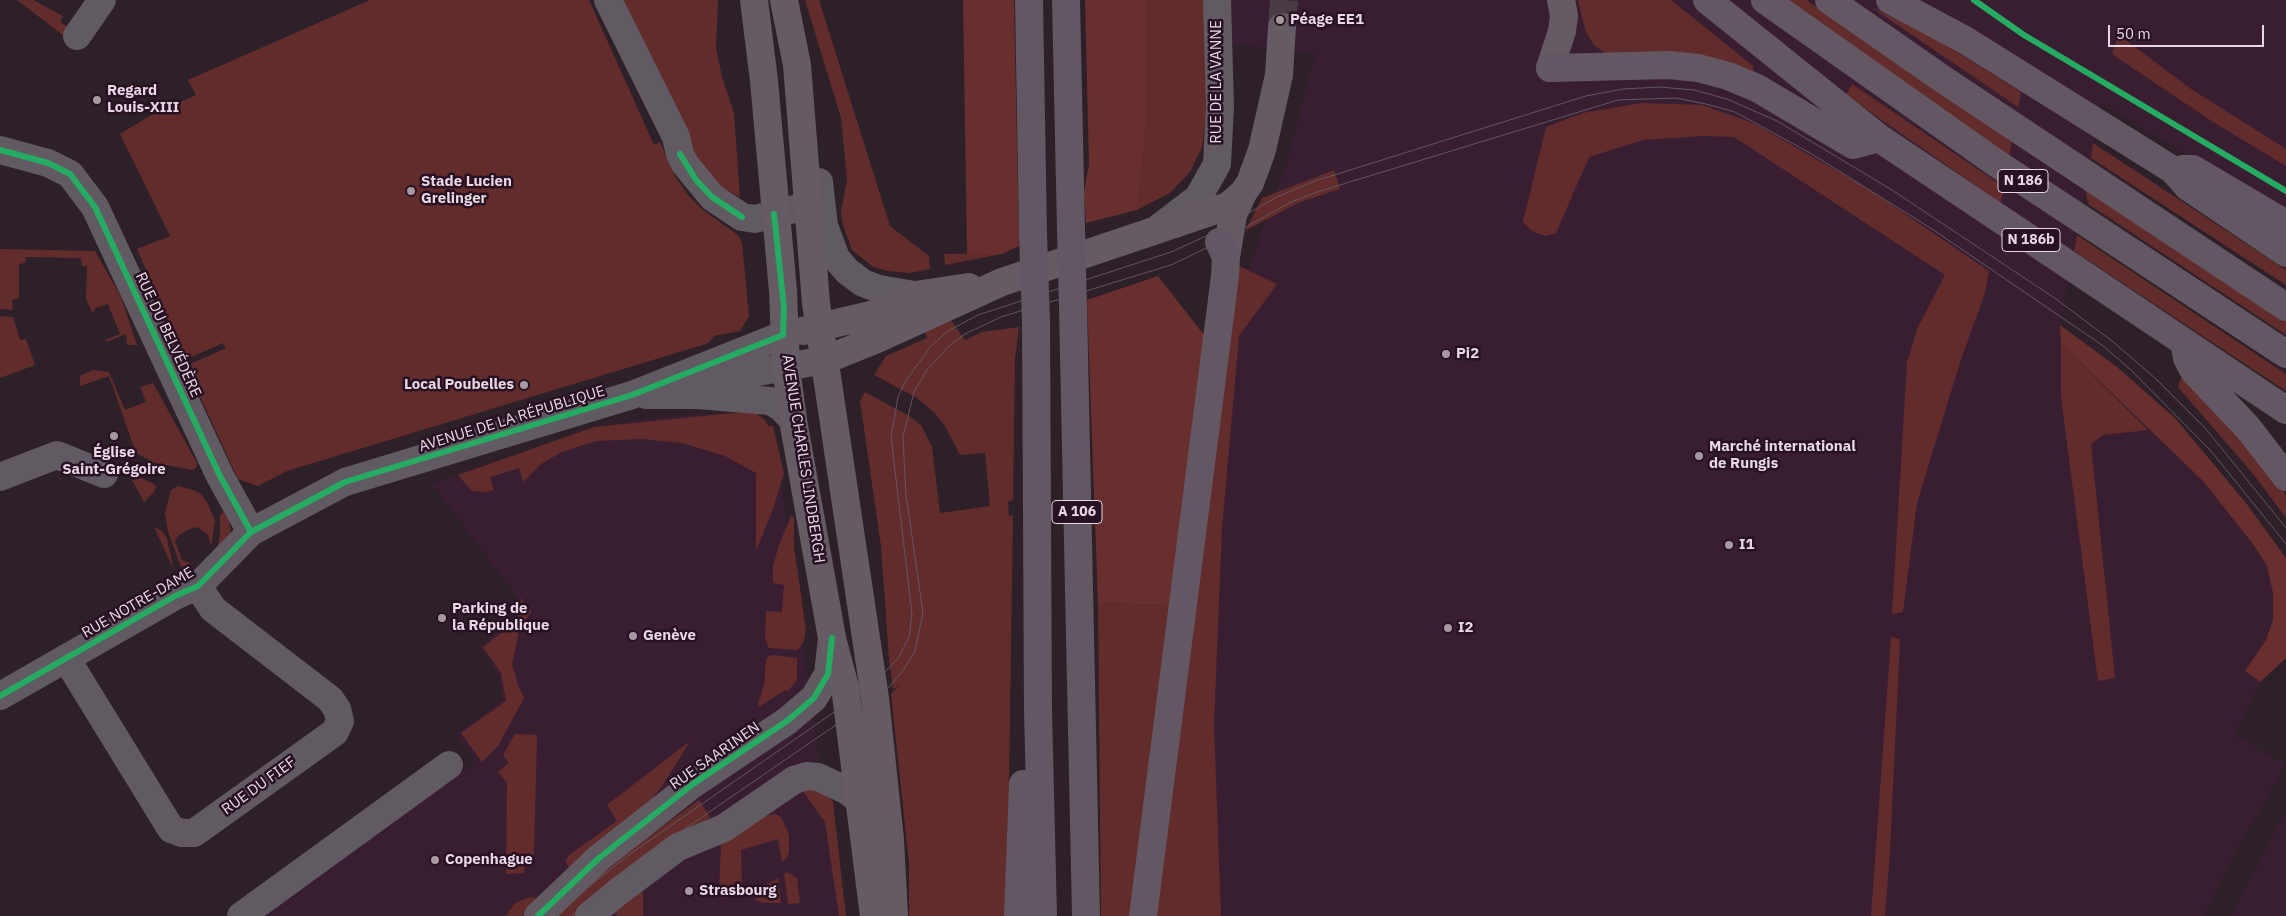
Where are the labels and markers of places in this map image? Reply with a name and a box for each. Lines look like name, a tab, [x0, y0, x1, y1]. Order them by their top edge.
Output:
place label: Péage EE1	[1290, 11, 1364, 29]
marker: Péage EE1	[1274, 14, 1286, 26]
place label: Regard Louis-XIII	[107, 82, 179, 117]
marker: Regard Louis-XIII	[91, 94, 103, 106]
place label: Stade Lucien Grelinger	[421, 173, 512, 208]
marker: Stade Lucien Grelinger	[405, 185, 417, 197]
place label: Pi2	[1456, 345, 1479, 363]
marker: Pi2	[1440, 348, 1452, 360]
place label: Local Poubelles	[404, 376, 514, 394]
marker: Local Poubelles	[518, 379, 530, 391]
marker: Église Saint-Grégoire	[108, 430, 120, 442]
place label: Marché international de Rungis	[1709, 438, 1856, 473]
place label: Église Saint-Grégoire	[62, 444, 166, 479]
marker: Marché international de Rungis	[1693, 450, 1705, 462]
place label: I1	[1739, 536, 1754, 554]
marker: I1	[1723, 539, 1735, 551]
place label: Parking de la République	[452, 600, 549, 635]
marker: Parking de la République	[436, 612, 448, 624]
place label: I2	[1458, 619, 1473, 637]
marker: I2	[1442, 622, 1454, 634]
place label: Genève	[643, 627, 696, 645]
marker: Genève	[627, 630, 639, 642]
place label: Copenhague	[445, 851, 533, 869]
marker: Copenhague	[429, 854, 441, 866]
place label: Strasbourg	[699, 882, 777, 900]
marker: Strasbourg	[683, 885, 695, 897]

